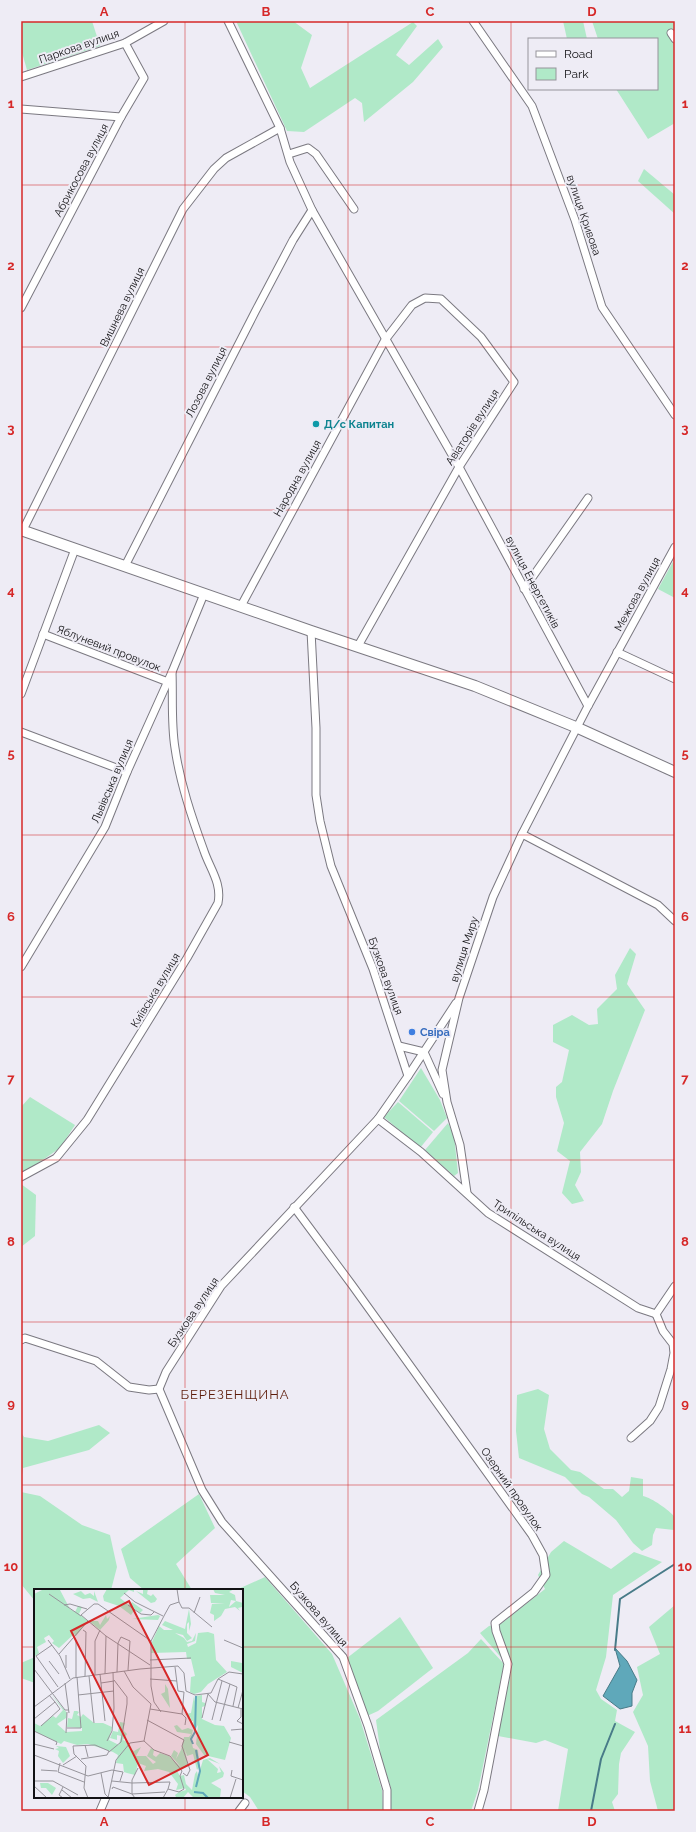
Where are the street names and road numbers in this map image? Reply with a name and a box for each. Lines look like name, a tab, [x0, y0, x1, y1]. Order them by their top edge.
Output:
street label: Паркова вулиця	[37, 27, 121, 66]
street label: Абрикосова вулиця	[51, 122, 111, 219]
street label: вулиця Кривова	[564, 173, 603, 257]
street label: Вишнева вулиця	[98, 265, 147, 349]
street label: Лозова вулиця	[183, 345, 230, 420]
street label: Авіаторів вулиця	[443, 387, 502, 468]
street label: Народна вулиця	[271, 438, 324, 519]
street label: вулиця Енергетиків	[503, 534, 562, 631]
street label: Межова вулиця	[612, 555, 663, 634]
street label: Яблуневий провулок	[55, 623, 163, 674]
street label: Львівська вулиця	[89, 737, 136, 825]
street label: вулиця Миру	[448, 915, 481, 984]
street label: Бузкова вулиця	[365, 936, 406, 1017]
street label: Київська вулиця	[128, 951, 183, 1030]
street label: Трипільська вулиця	[490, 1197, 583, 1264]
street label: Бузкова вулиця	[165, 1275, 222, 1350]
street label: Озерний провулок	[478, 1445, 545, 1534]
street label: Бузкова вулиця	[287, 1579, 350, 1649]

